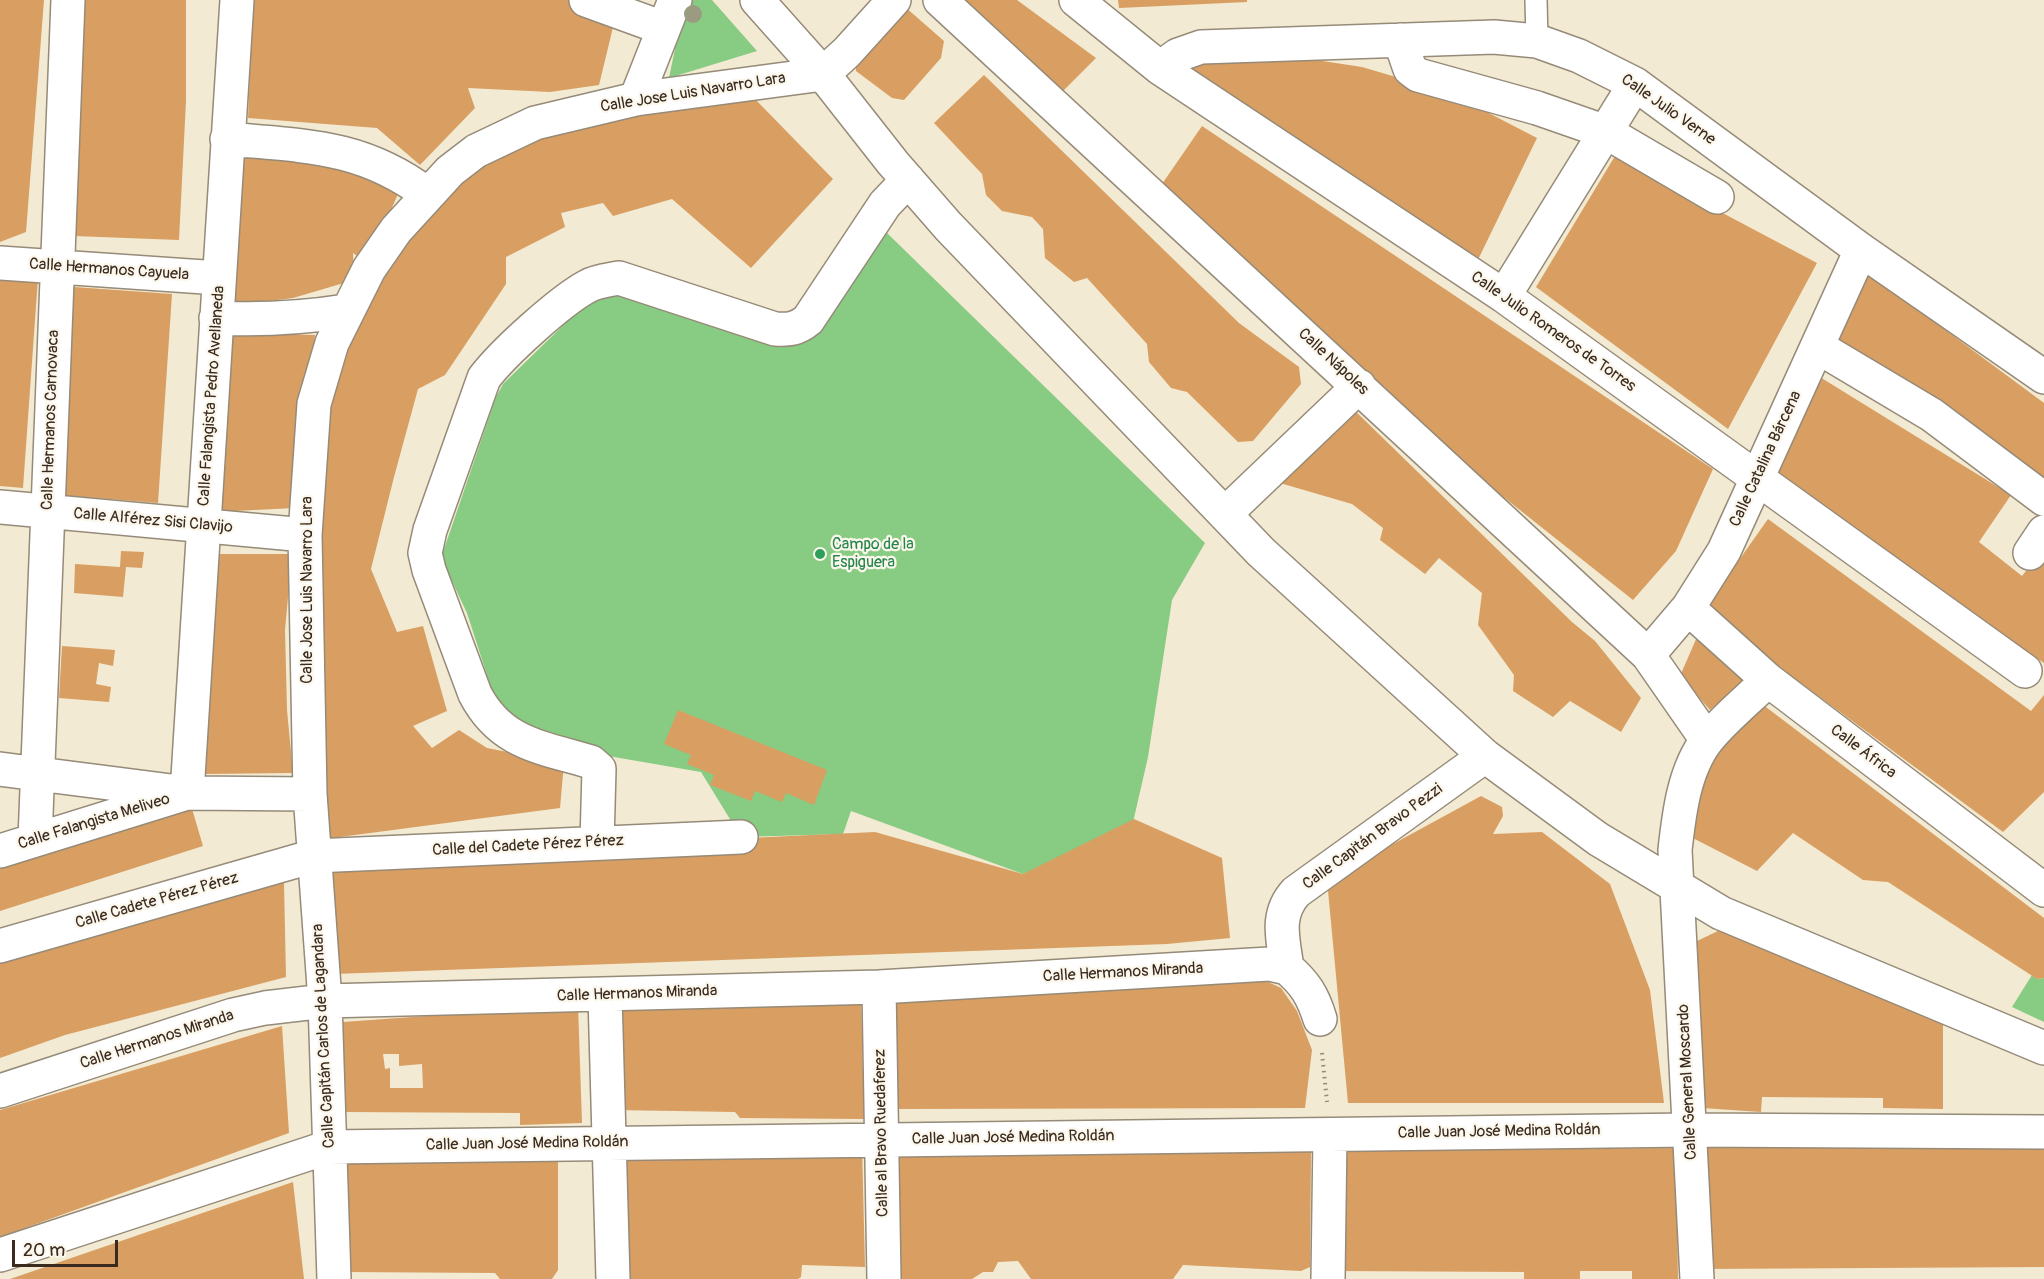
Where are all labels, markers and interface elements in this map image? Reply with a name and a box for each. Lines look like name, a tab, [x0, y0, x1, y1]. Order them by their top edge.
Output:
street label: Calle Jose Luis Navarro Lara	[599, 69, 787, 117]
street label: Calle Julio Verne	[1617, 70, 1719, 150]
street label: Calle Hermanos Cayuela	[28, 255, 190, 285]
street label: Calle Julio Romeros de Torres	[1467, 268, 1639, 396]
street label: Calle Falangista Pedro Avellaneda	[195, 285, 229, 507]
street label: Calle Nápoles	[1294, 324, 1372, 400]
street label: Calle Hermanos Carnovaca	[38, 330, 64, 510]
street label: Calle Catalina Bárcena	[1726, 388, 1806, 530]
street label: Calle Jose Luis Navarro Lara	[298, 496, 318, 684]
street label: Calle Alférez Sisi Clavijo	[72, 504, 234, 538]
place label: Campo de la Espiguera	[832, 535, 914, 573]
marker: Campo de la Espiguera	[813, 547, 827, 561]
street label: Calle África	[1826, 721, 1900, 783]
street label: Calle Capitán Bravo Pezzi	[1299, 780, 1447, 894]
street label: Calle Falangista Meliveo	[16, 790, 172, 854]
street label: Calle del Cadete Pérez Pérez	[432, 831, 624, 861]
street label: Calle Cadete Pérez Pérez	[73, 869, 241, 933]
street label: Calle Capitán Carlos de Lagandara	[309, 923, 339, 1149]
street label: Calle Hermanos Miranda	[1042, 959, 1204, 987]
street label: Calle Hermanos Miranda	[556, 982, 718, 1006]
street label: Calle General Moscardo	[1674, 1004, 1702, 1160]
street label: Calle Hermanos Miranda	[78, 1006, 236, 1074]
street label: Calle al Bravo Ruedaferez	[871, 1049, 893, 1217]
street label: Calle Juan José Medina Roldán	[1397, 1121, 1601, 1143]
street label: Calle Juan José Medina Roldán	[911, 1127, 1115, 1149]
street label: Calle Juan José Medina Roldán	[425, 1133, 629, 1155]
scale bar	[15, 1228, 122, 1266]
text: 20 m	[23, 1239, 65, 1262]

